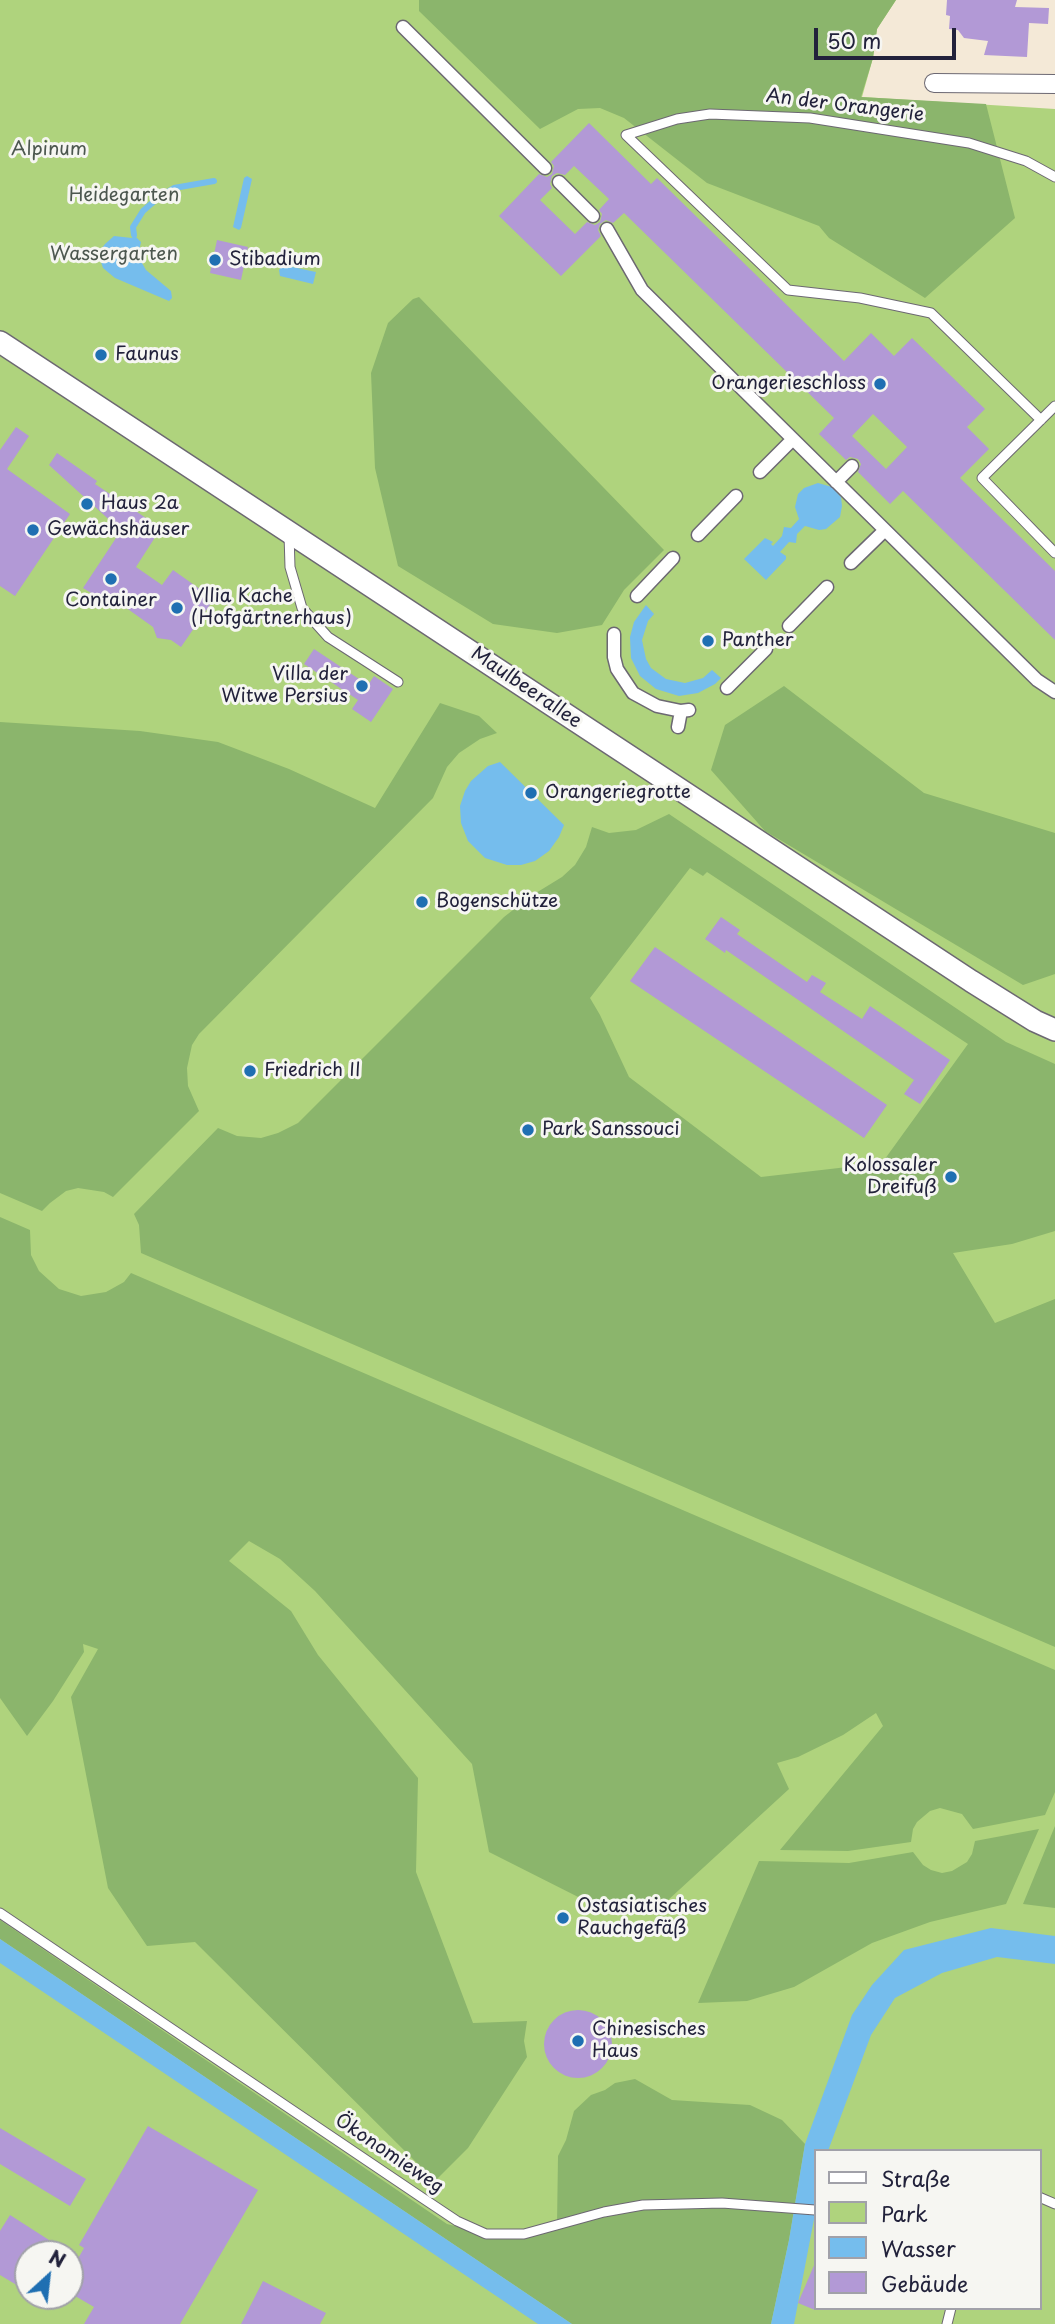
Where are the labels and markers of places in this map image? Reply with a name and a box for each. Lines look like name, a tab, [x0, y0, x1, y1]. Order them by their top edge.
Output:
place label: Stibadium	[229, 249, 321, 271]
marker: Stibadium	[207, 252, 223, 268]
place label: Faunus	[115, 344, 179, 366]
marker: Faunus	[93, 347, 109, 363]
place label: Orangerieschloss	[711, 373, 866, 395]
marker: Orangerieschloss	[872, 376, 888, 392]
place label: Haus 2a	[101, 493, 179, 515]
marker: Haus 2a	[79, 496, 95, 512]
place label: Gewächshäuser	[47, 519, 189, 541]
marker: Gewächshäuser	[25, 522, 41, 538]
marker: Container	[103, 571, 119, 587]
place label: Vllia Kache (Hofgärtnerhaus)	[191, 586, 352, 630]
place label: Container	[65, 590, 157, 612]
marker: Vllia Kache (Hofgärtnerhaus)	[169, 600, 185, 616]
place label: Panther	[722, 630, 794, 652]
marker: Panther	[700, 633, 716, 649]
place label: Villa der Witwe Persius	[221, 664, 348, 708]
marker: Villa der Witwe Persius	[354, 678, 370, 694]
place label: Orangeriegrotte	[545, 782, 691, 804]
marker: Orangeriegrotte	[523, 785, 539, 801]
place label: Bogenschütze	[436, 891, 558, 913]
marker: Bogenschütze	[414, 894, 430, 910]
place label: Friedrich II	[264, 1060, 361, 1082]
marker: Friedrich II	[242, 1063, 258, 1079]
place label: Park Sanssouci	[542, 1119, 679, 1141]
marker: Park Sanssouci	[520, 1122, 536, 1138]
place label: Kolossaler Dreifuß	[843, 1155, 937, 1199]
marker: Kolossaler Dreifuß	[943, 1169, 959, 1185]
place label: Ostasiatisches Rauchgefäß	[577, 1896, 707, 1940]
marker: Ostasiatisches Rauchgefäß	[555, 1910, 571, 1926]
place label: Chinesisches Haus	[592, 2019, 706, 2063]
marker: Chinesisches Haus	[570, 2033, 586, 2049]

